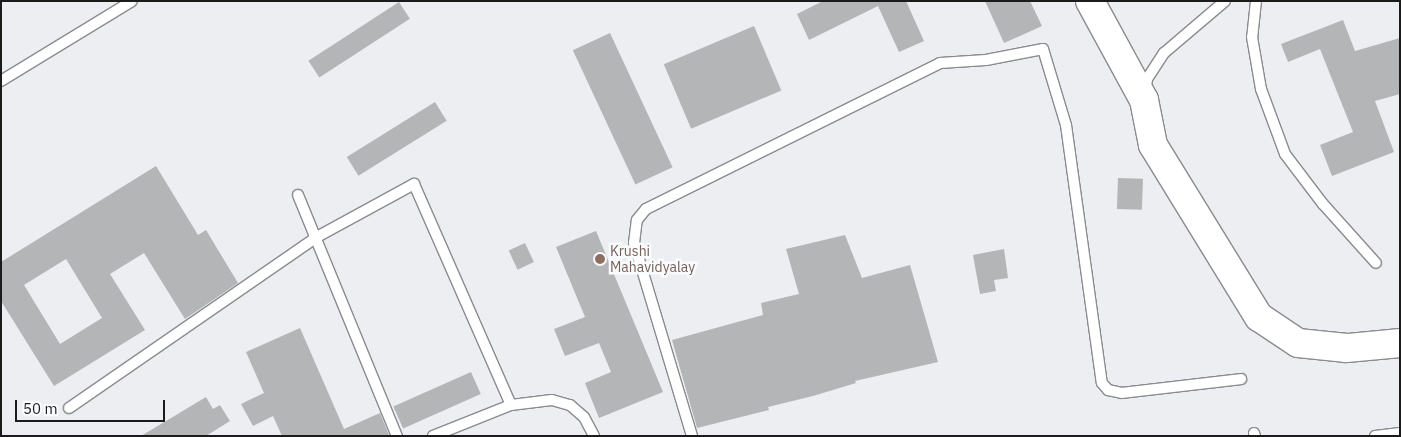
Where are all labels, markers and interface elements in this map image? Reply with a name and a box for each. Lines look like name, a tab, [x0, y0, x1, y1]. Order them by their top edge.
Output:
place label: Krushi Mahavidyalay	[610, 243, 695, 276]
marker: Krushi Mahavidyalay	[594, 253, 606, 265]
scale bar	[18, 390, 168, 422]
text: 50 m	[23, 399, 58, 418]

